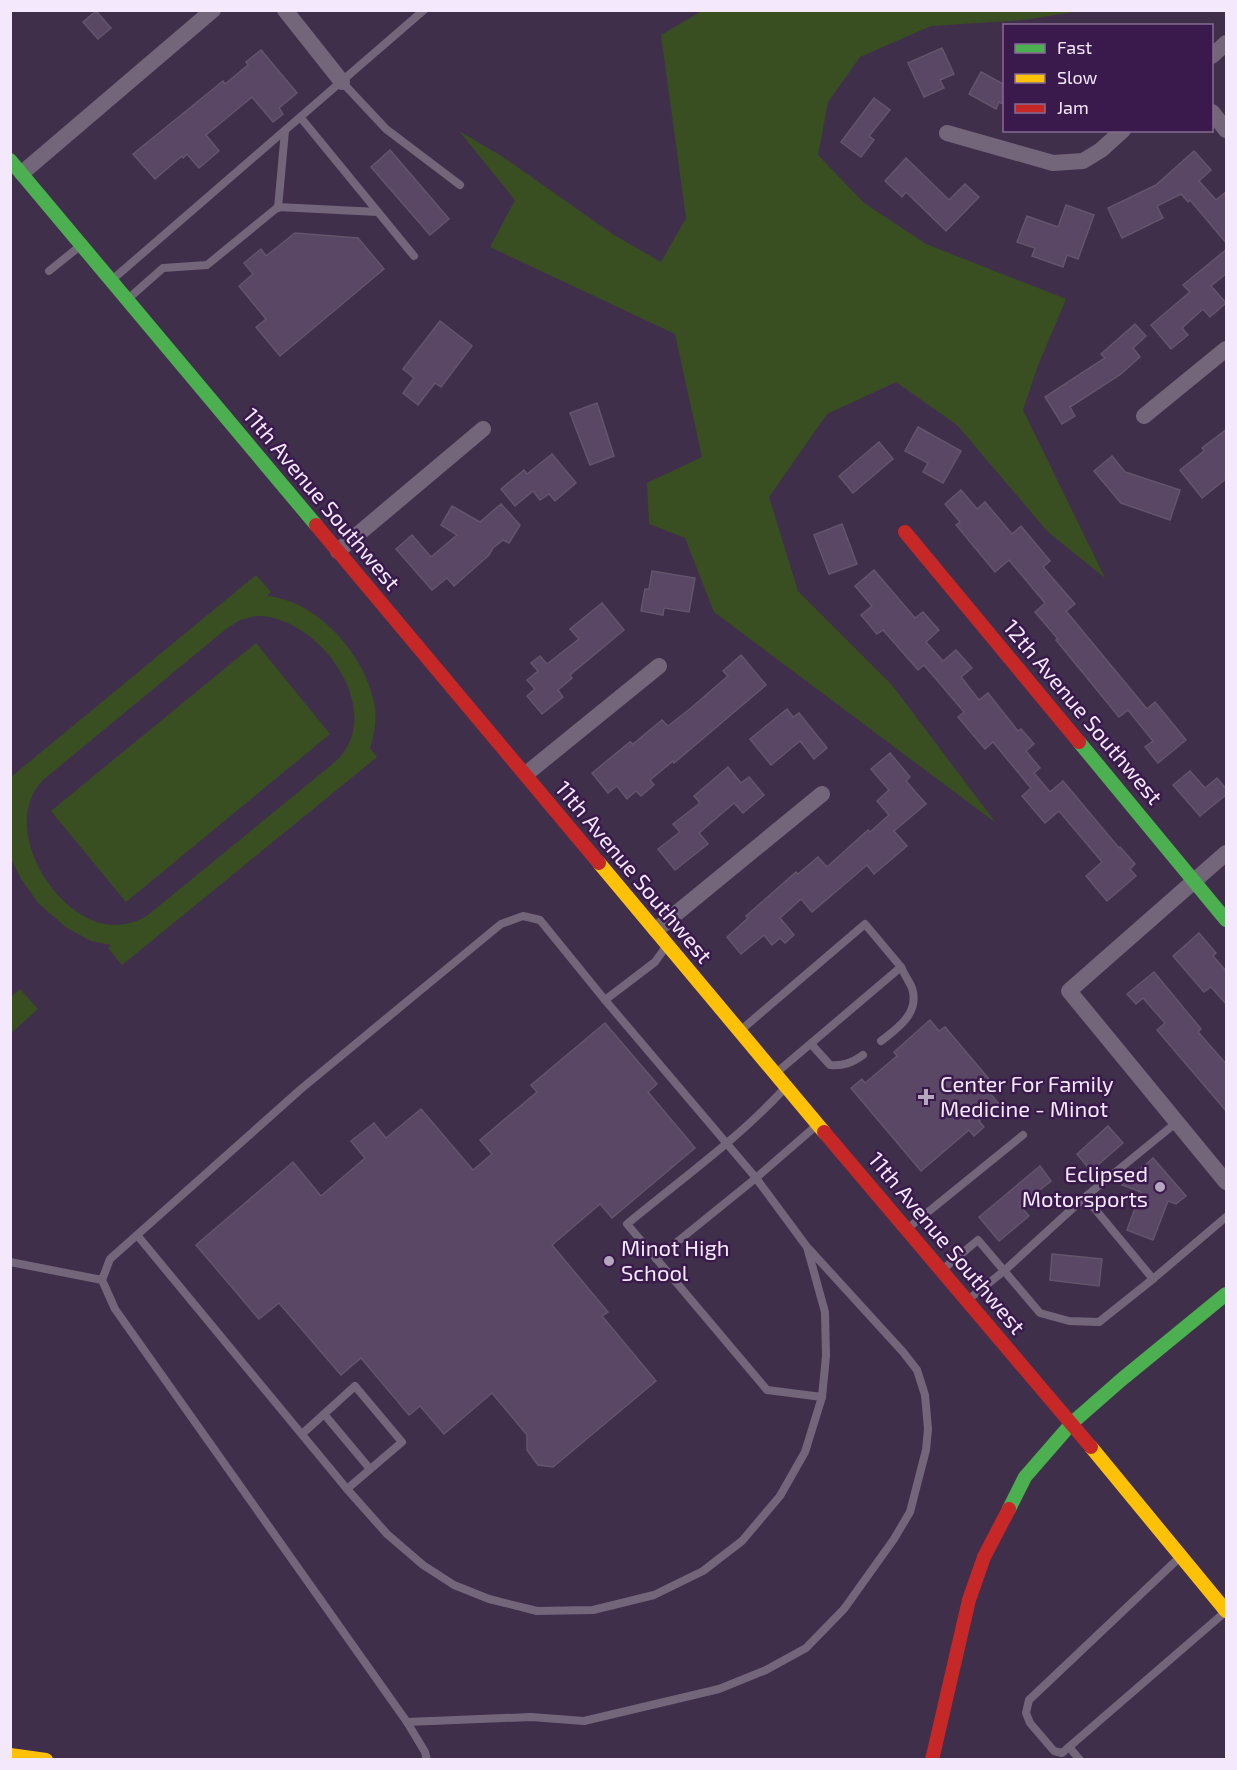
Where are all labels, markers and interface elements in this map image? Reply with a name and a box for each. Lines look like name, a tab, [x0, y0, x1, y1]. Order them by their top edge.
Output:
legend	[1003, 24, 1213, 132]
text: Fast	[1057, 36, 1092, 58]
text: Slow	[1057, 66, 1098, 88]
text: Jam	[1057, 96, 1089, 118]
street label: 11th Avenue Southwest	[239, 402, 407, 595]
street label: 12th Avenue Southwest	[999, 614, 1169, 809]
street label: 11th Avenue Southwest	[551, 775, 719, 968]
place label: Center For Family Medicine - Minot	[940, 1070, 1114, 1121]
marker: Center For Family Medicine - Minot	[917, 1088, 935, 1106]
street label: 11th Avenue Southwest	[864, 1146, 1032, 1339]
place label: Eclipsed Motorsports	[1022, 1160, 1148, 1211]
marker: Eclipsed Motorsports	[1153, 1180, 1167, 1194]
place label: Minot High School	[621, 1234, 730, 1285]
marker: Minot High School	[602, 1254, 616, 1268]

